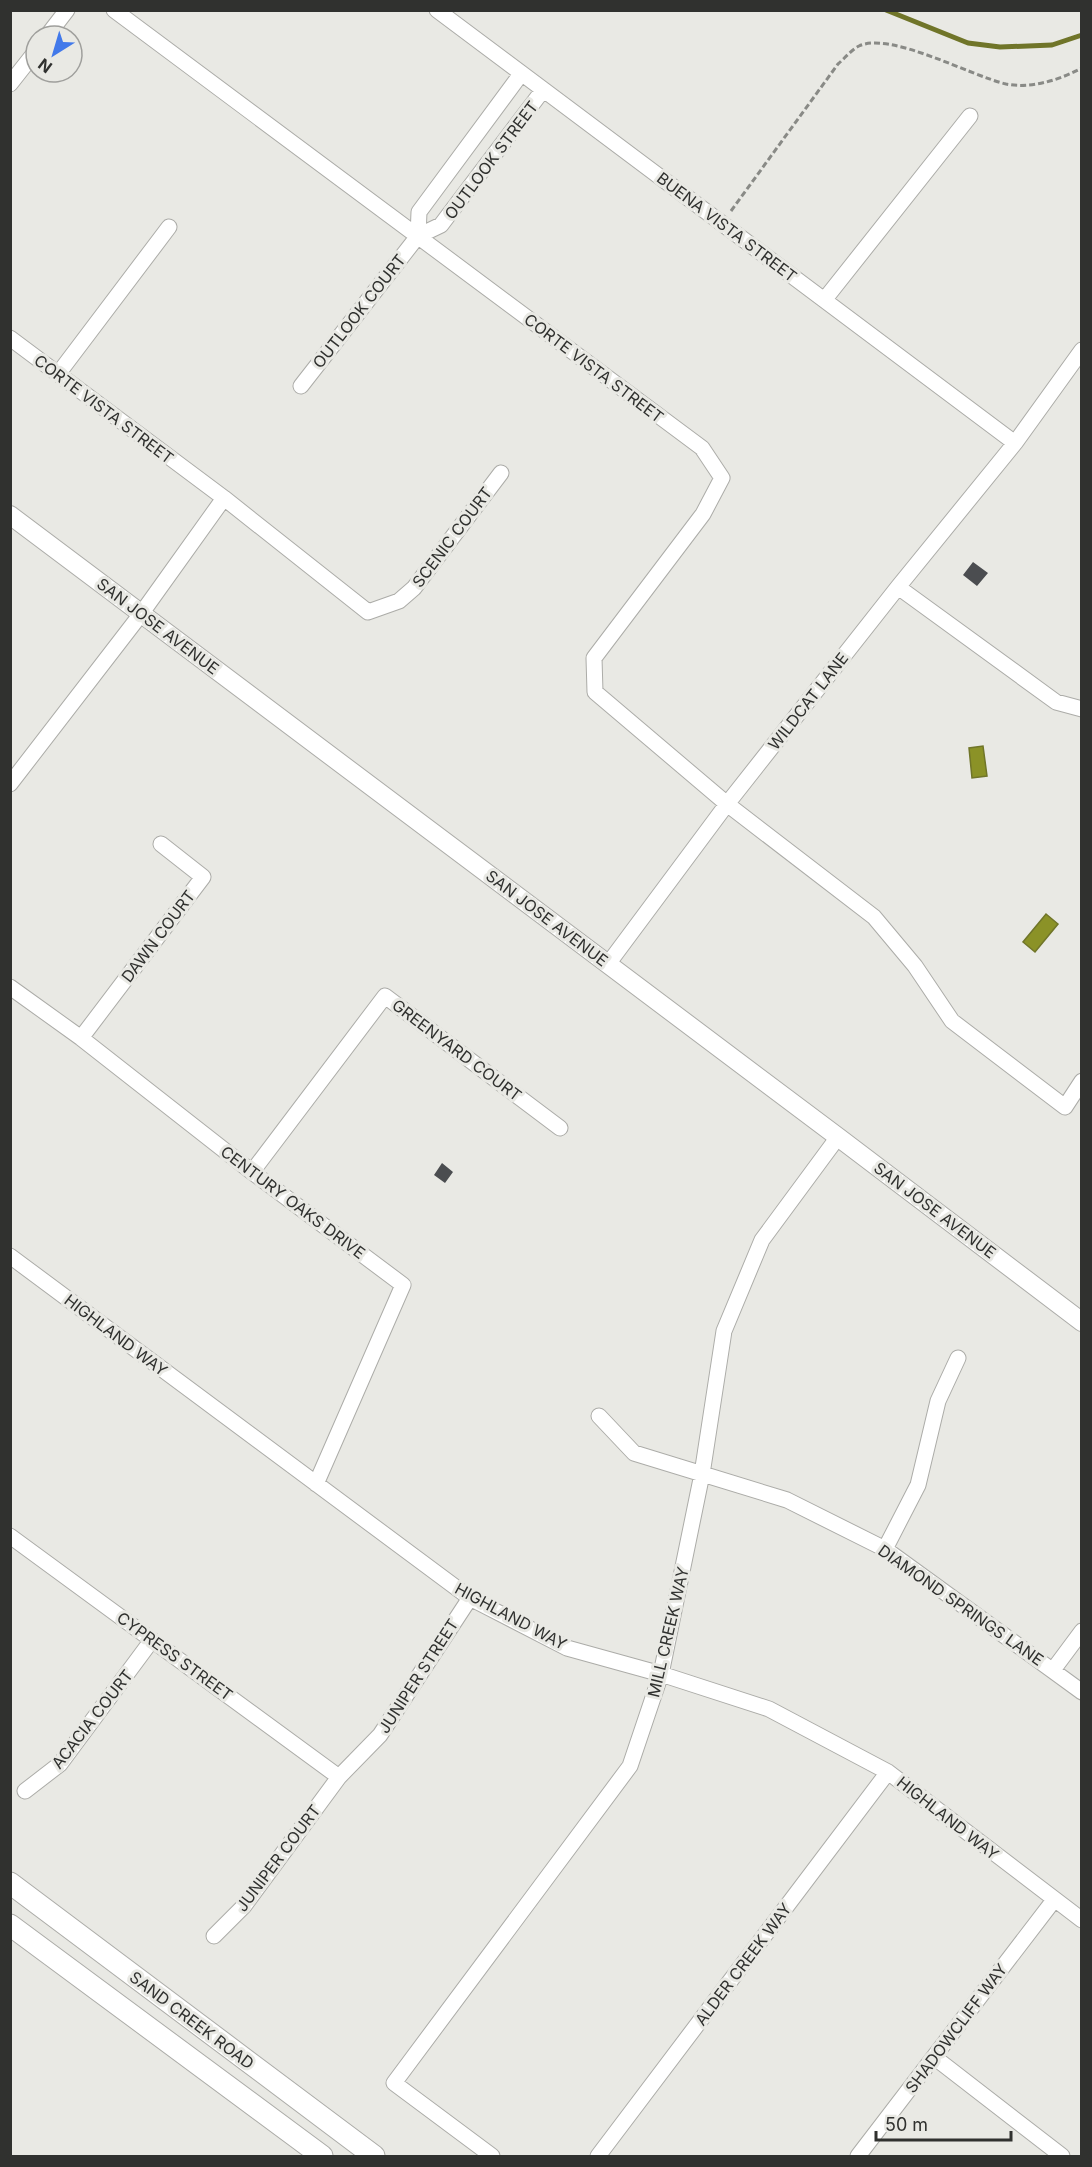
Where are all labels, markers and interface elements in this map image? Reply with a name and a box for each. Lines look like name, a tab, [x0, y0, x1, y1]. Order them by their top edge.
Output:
north arrow	[24, 24, 84, 84]
text: N	[34, 54, 56, 78]
street label: OUTLOOK STREET	[440, 97, 542, 223]
street label: BUENA VISTA STREET	[653, 168, 801, 286]
street label: OUTLOOK COURT	[308, 250, 410, 372]
street label: CORTE VISTA STREET	[520, 309, 668, 427]
street label: CORTE VISTA STREET	[30, 350, 178, 468]
street label: SCENIC COURT	[408, 483, 496, 591]
street label: SAN JOSE AVENUE	[93, 574, 223, 678]
street label: WILDCAT LANE	[764, 648, 852, 754]
street label: SAN JOSE AVENUE	[482, 866, 612, 970]
street label: DAWN COURT	[117, 886, 199, 986]
street label: GREENYARD COURT	[388, 995, 526, 1105]
street label: CENTURY OAKS DRIVE	[217, 1141, 369, 1263]
street label: SAN JOSE AVENUE	[870, 1158, 1000, 1262]
street label: HIGHLAND WAY	[61, 1290, 172, 1380]
street label: DIAMOND SPRINGS LANE	[874, 1540, 1048, 1670]
street label: MILL CREEK WAY	[643, 1565, 693, 1699]
street label: HIGHLAND WAY	[452, 1578, 570, 1654]
street label: CYPRESS STREET	[113, 1607, 237, 1705]
street label: JUNIPER STREET	[374, 1615, 462, 1737]
street label: ACACIA COURT	[47, 1665, 137, 1773]
street label: HIGHLAND WAY	[893, 1772, 1003, 1864]
street label: JUNIPER COURT	[231, 1801, 325, 1915]
street label: ALDER CREEK WAY	[690, 1899, 796, 2029]
street label: SHADOWCLIFF WAY	[901, 1959, 1011, 2097]
street label: SAND CREEK ROAD	[126, 1967, 258, 2073]
scale bar	[876, 2104, 1011, 2142]
text: 50 m	[885, 2114, 928, 2135]

